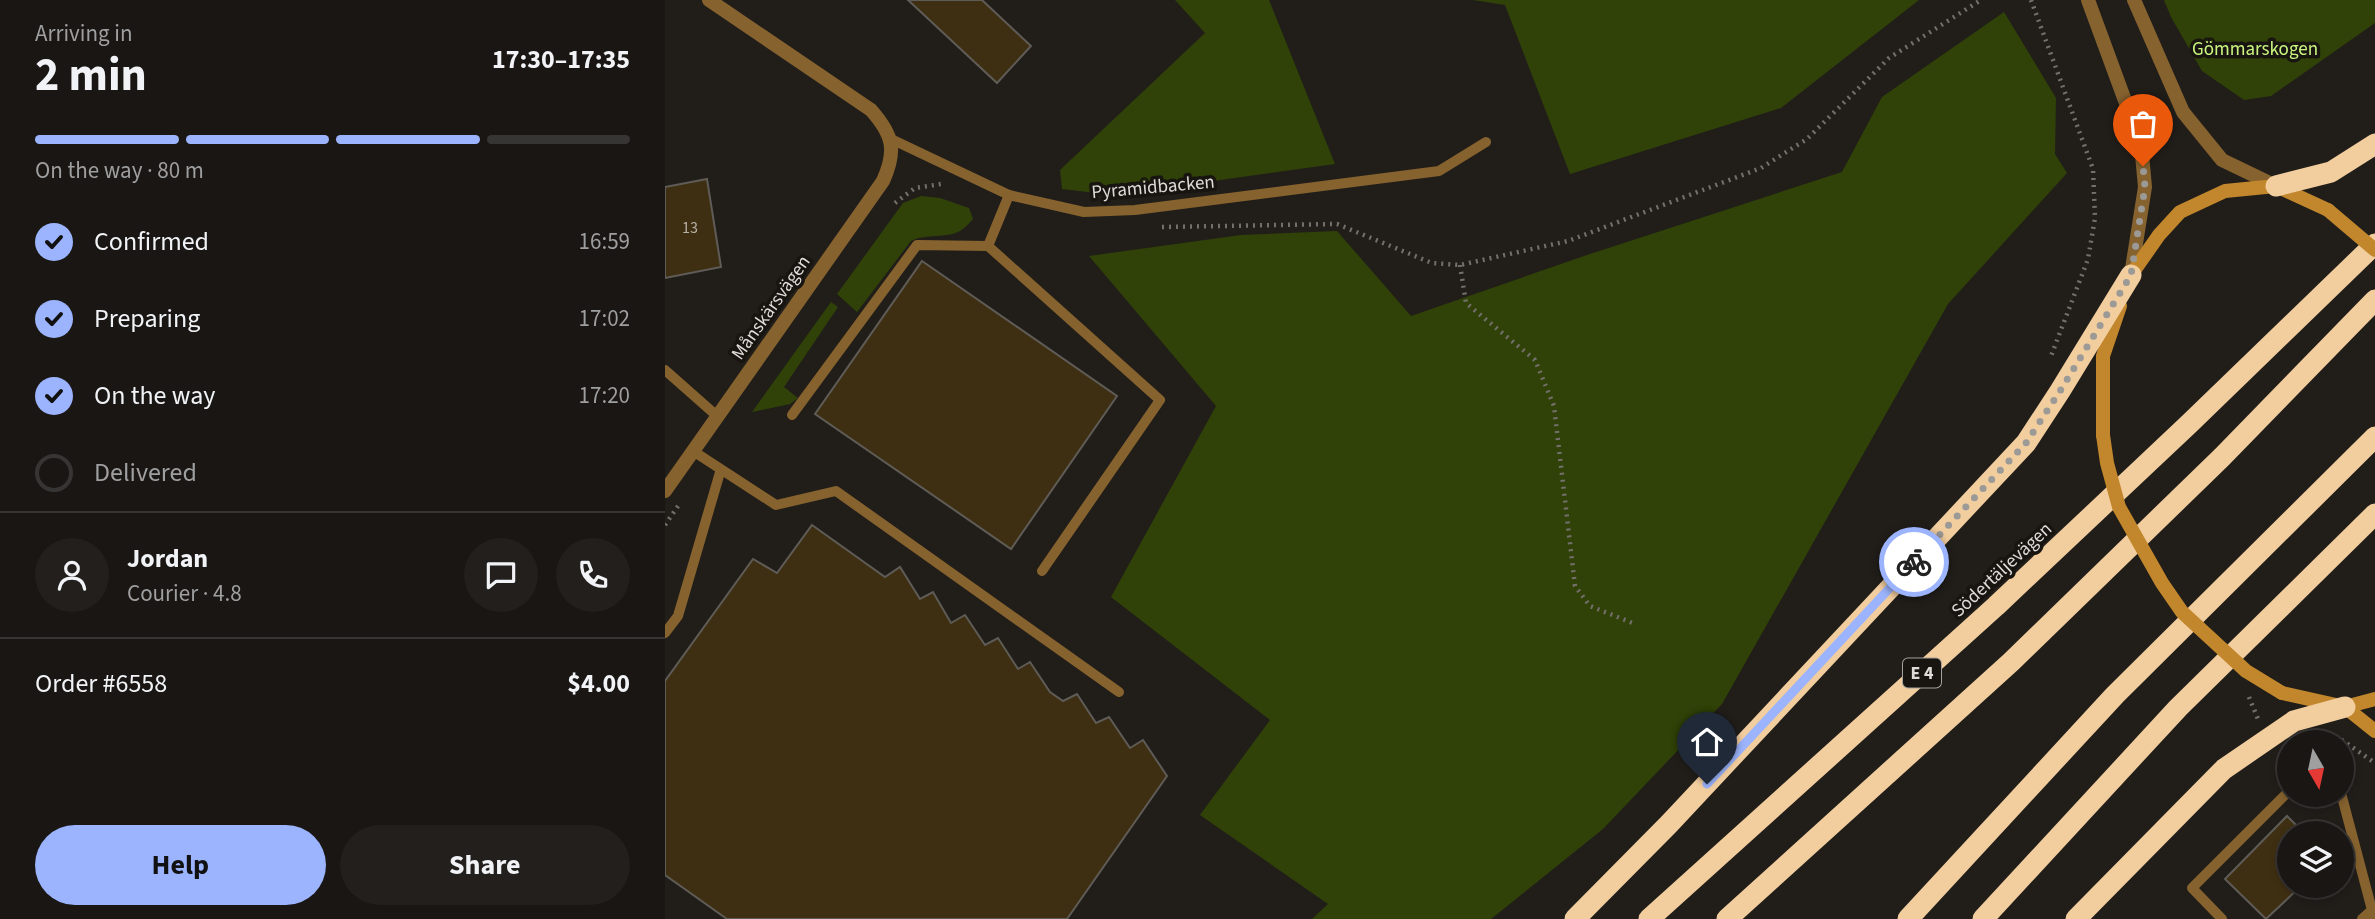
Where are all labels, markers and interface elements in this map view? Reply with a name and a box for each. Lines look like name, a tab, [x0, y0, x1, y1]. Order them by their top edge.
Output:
text: Arriving in	[35, 17, 133, 50]
park label: Gömmarskogen	[2192, 36, 2318, 63]
text: 17:30–17:35	[492, 41, 630, 78]
text: 2 min	[35, 43, 147, 108]
pin	[2113, 94, 2173, 166]
icon: bag	[2124, 105, 2162, 143]
text: On the way · 80 m	[35, 154, 204, 187]
street label: Pyramidbacken	[1090, 169, 1216, 206]
house number: 13	[682, 217, 698, 239]
icon: check	[35, 223, 73, 261]
text: Confirmed	[94, 223, 209, 260]
text: 16:59	[579, 225, 630, 258]
street label: Månskärsvägen	[725, 250, 817, 366]
icon: check	[35, 300, 73, 338]
text: Preparing	[94, 300, 200, 337]
text: 17:02	[579, 302, 630, 335]
icon: check	[35, 377, 73, 415]
text: On the way	[94, 377, 215, 414]
text: 17:20	[579, 379, 630, 412]
text: Delivered	[94, 454, 197, 491]
street label: Södertäljevägen	[1946, 516, 2058, 624]
courier	[1879, 527, 1949, 597]
button: person	[35, 538, 109, 612]
button: chat	[464, 538, 538, 612]
button: phone	[556, 538, 630, 612]
text: Jordan	[127, 540, 208, 577]
icon: bike	[1895, 543, 1933, 581]
text: Courier · 4.8	[127, 577, 242, 610]
road number: E 4	[1903, 658, 1941, 688]
text: Order #6558	[35, 665, 167, 702]
text: $4.00	[567, 665, 630, 702]
pin	[1677, 712, 1737, 784]
icon: home	[1688, 723, 1726, 761]
north arrow	[2277, 730, 2354, 807]
map controls	[2277, 730, 2354, 898]
button: layers	[2277, 821, 2354, 898]
button: Help	[35, 825, 326, 905]
button: Share	[340, 825, 630, 905]

